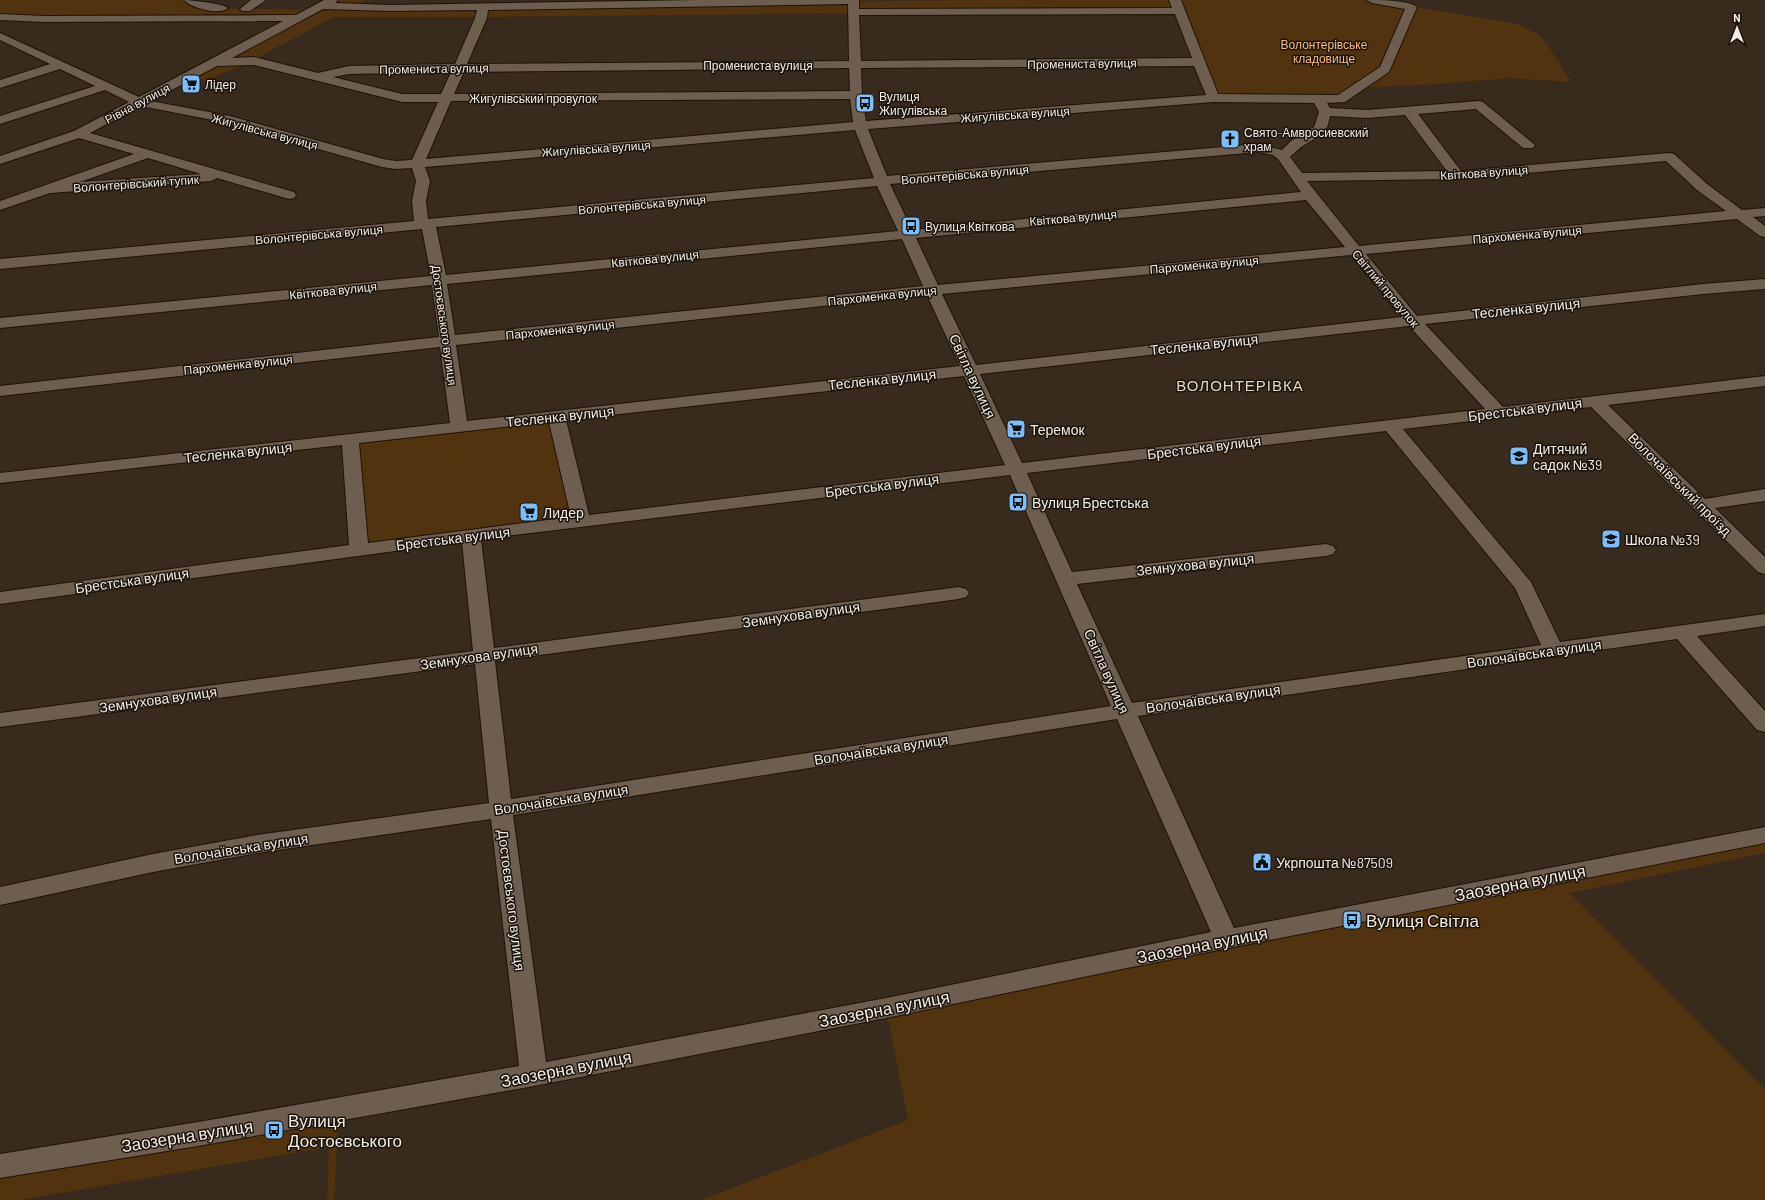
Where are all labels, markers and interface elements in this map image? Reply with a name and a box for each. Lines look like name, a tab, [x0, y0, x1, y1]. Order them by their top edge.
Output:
north arrow	[1717, 8, 1757, 48]
text: N	[1733, 11, 1741, 24]
park label: Волонтерівське кладовище	[1281, 37, 1368, 66]
street label: Промениста вулиця	[1027, 55, 1137, 72]
street label: Промениста вулиця	[703, 58, 813, 73]
street label: Промениста вулиця	[379, 60, 489, 77]
supermarket icon: Лідер	[180, 73, 202, 95]
place label: Лідер	[205, 77, 236, 92]
street label: Рівна вулиця	[102, 80, 172, 127]
place label: Вулиця Жигулівська	[879, 89, 948, 118]
street label: Жигулівський провулок	[469, 91, 598, 106]
bus stop icon: Вулиця Жигулівська	[854, 92, 876, 114]
street label: Жигулівська вулиця	[960, 103, 1070, 126]
street label: Жигулівська вулиця	[210, 110, 320, 153]
place label: Свято-Амвросиевский храм	[1244, 125, 1368, 154]
church icon: Свято-Амвросиевский храм	[1219, 128, 1241, 150]
street label: Жигулівська вулиця	[541, 137, 651, 160]
street label: Волонтерівська вулиця	[901, 161, 1030, 188]
street label: Квіткова вулиця	[1440, 162, 1528, 183]
street label: Волонтерівський тупик	[73, 172, 200, 195]
street label: Волонтерівська вулиця	[578, 191, 707, 218]
street label: Квіткова вулиця	[1029, 206, 1117, 229]
bus stop icon: Вулиця Квіткова	[900, 215, 922, 237]
place label: Вулиця Квіткова	[925, 219, 1015, 234]
street label: Волонтерівська вулиця	[255, 221, 384, 248]
street label: Пархоменка вулиця	[1472, 222, 1582, 247]
street label: Квіткова вулиця	[611, 246, 700, 271]
street label: Світлий провулок	[1349, 247, 1423, 331]
street label: Пархоменка вулиця	[1149, 252, 1259, 277]
street label: Достоєвського вулиця	[429, 264, 460, 386]
street label: Квіткова вулиця	[289, 278, 378, 303]
street label: Пархоменка вулиця	[827, 282, 937, 309]
street label: Тесленка вулиця	[1471, 294, 1581, 322]
street label: Пархоменка вулиця	[505, 316, 615, 343]
street label: Тесленка вулиця	[1149, 330, 1259, 358]
street label: Світла вулиця	[946, 331, 1000, 421]
street label: Пархоменка вулиця	[183, 351, 293, 378]
street label: Тесленка вулиця	[827, 365, 937, 393]
district label: ВОЛОНТЕРІВКА	[1176, 376, 1304, 394]
street label: Брестська вулиця	[1467, 394, 1583, 424]
street label: Тесленка вулиця	[505, 402, 615, 430]
supermarket icon: Теремок	[1005, 418, 1027, 440]
place label: Теремок	[1030, 421, 1086, 438]
street label: Волочаївський проїзд	[1625, 429, 1735, 539]
street label: Брестська вулиця	[1146, 432, 1262, 462]
street label: Тесленка вулиця	[183, 438, 293, 466]
place label: Дитячий садок №39	[1533, 440, 1602, 473]
school or university icon: Дитячий садок №39	[1508, 445, 1530, 467]
street label: Брестська вулиця	[824, 470, 940, 500]
bus stop icon: Вулиця Брестська	[1007, 491, 1029, 513]
place label: Вулиця Брестська	[1032, 494, 1149, 511]
supermarket icon: Лидер	[518, 501, 540, 523]
place label: Лидер	[543, 504, 584, 521]
street label: Брестська вулиця	[395, 523, 511, 553]
school or university icon: Школа №39	[1600, 528, 1622, 550]
place label: Школа №39	[1625, 531, 1700, 548]
street label: Земнухова вулиця	[1135, 549, 1255, 579]
street label: Брестська вулиця	[74, 564, 190, 596]
street label: Земнухова вулиця	[741, 597, 861, 631]
street label: Світла вулиця	[1081, 626, 1133, 716]
street label: Волочаївська вулиця	[1466, 635, 1602, 671]
street label: Земнухова вулиця	[419, 639, 539, 673]
street label: Волочаївська вулиця	[1145, 680, 1281, 716]
street label: Земнухова вулиця	[98, 682, 218, 716]
street label: Волочаївська вулиця	[813, 730, 949, 768]
street label: Волочаївська вулиця	[493, 780, 629, 818]
street label: Достоєвського вулиця	[495, 828, 529, 972]
street label: Волочаївська вулиця	[173, 829, 309, 867]
public building icon: Укрпошта №87509	[1251, 851, 1273, 873]
place label: Укрпошта №87509	[1276, 854, 1393, 871]
street label: Заозерна вулиця	[1453, 860, 1587, 904]
bus stop icon: Вулиця Світла	[1341, 909, 1363, 931]
place label: Вулиця Світла	[1366, 910, 1479, 930]
street label: Заозерна вулиця	[1135, 922, 1269, 966]
street label: Заозерна вулиця	[817, 986, 951, 1030]
street label: Заозерна вулиця	[499, 1046, 633, 1090]
place label: Вулиця Достоєвського	[288, 1110, 402, 1150]
street label: Заозерна вулиця	[120, 1115, 254, 1155]
bus stop icon: Вулиця Достоєвського	[263, 1119, 285, 1141]

